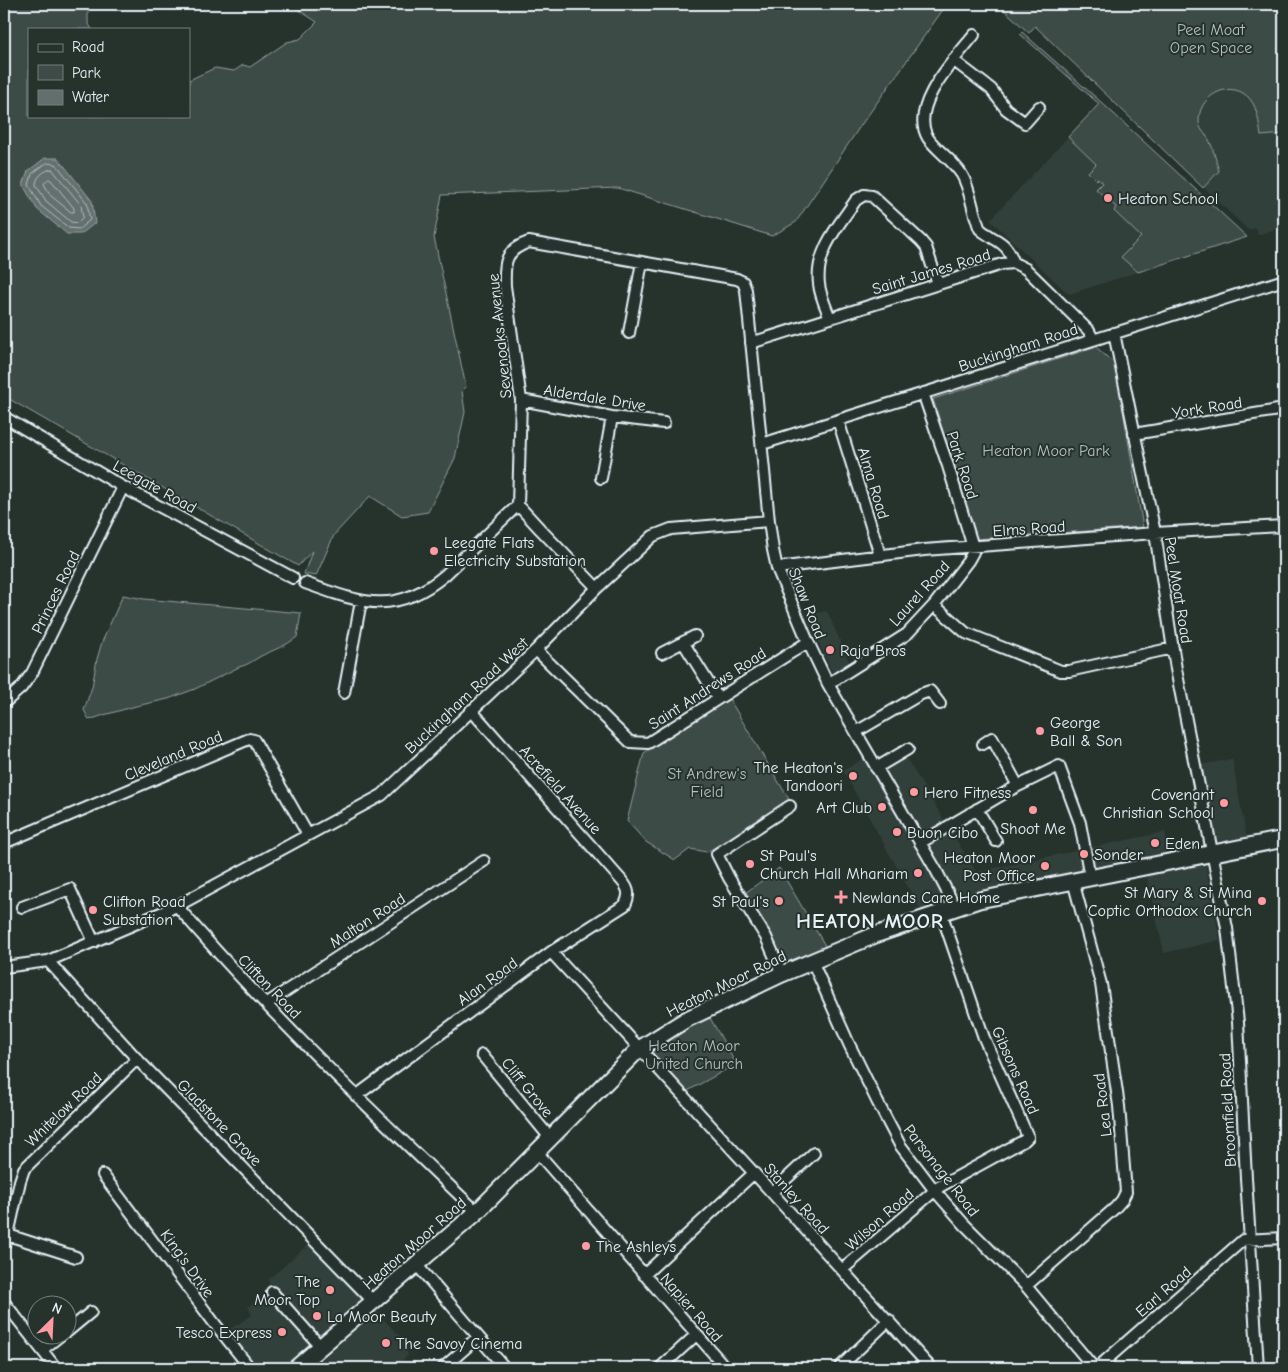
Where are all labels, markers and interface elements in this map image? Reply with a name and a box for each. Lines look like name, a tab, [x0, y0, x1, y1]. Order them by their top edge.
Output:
park label: Peel Moat Open Space	[1170, 21, 1252, 57]
legend	[28, 28, 190, 118]
text: Road	[72, 38, 104, 56]
text: Park	[72, 64, 101, 82]
text: Water	[72, 88, 109, 106]
place label: Heaton School	[1118, 190, 1218, 208]
marker: Heaton School	[1102, 192, 1114, 204]
street label: Saint James Road	[870, 245, 993, 299]
street label: Sevenoaks Avenue	[484, 273, 515, 399]
street label: Buckingham Road	[956, 320, 1080, 376]
street label: Alderdale Drive	[542, 381, 647, 415]
street label: York Road	[1171, 394, 1244, 422]
street label: Park Road	[943, 429, 982, 502]
park label: Heaton Moor Park	[982, 442, 1110, 460]
street label: Alma Road	[854, 445, 892, 521]
street label: Leegate Road	[110, 457, 199, 517]
street label: Elms Road	[992, 517, 1066, 541]
place label: Leegate Flats Electricity Substation	[444, 534, 586, 570]
street label: Peel Moat Road	[1161, 536, 1195, 645]
marker: Leegate Flats Electricity Substation	[428, 545, 440, 557]
street label: Princes Road	[28, 548, 84, 637]
street label: Laurel Road	[886, 557, 954, 630]
street label: Shaw Road	[785, 565, 829, 642]
street label: Buckingham Road West	[401, 634, 532, 758]
place label: Raja Bros	[840, 642, 906, 660]
street label: Saint Andrews Road	[645, 644, 770, 734]
marker: Raja Bros	[824, 644, 836, 656]
place label: George Ball & Son	[1050, 714, 1122, 750]
marker: George Ball & Son	[1034, 725, 1046, 737]
street label: Cleveland Road	[122, 727, 225, 785]
street label: Acrefield Avenue	[516, 742, 605, 838]
place label: The Heaton's Tandoori	[754, 759, 843, 795]
park label: St Andrew's Field	[668, 765, 747, 801]
marker: The Heaton's Tandoori	[847, 770, 859, 782]
place label: Hero Fitness	[924, 784, 1011, 802]
marker: Hero Fitness	[908, 786, 920, 798]
place label: Covenant Christian School	[1103, 786, 1214, 822]
marker: Covenant Christian School	[1218, 797, 1230, 809]
place label: Art Club	[816, 799, 872, 817]
marker: Art Club	[876, 801, 888, 813]
marker: Shoot Me	[1027, 804, 1039, 816]
place label: Shoot Me	[1000, 820, 1066, 838]
place label: Buon Cibo	[907, 824, 978, 842]
marker: Buon Cibo	[891, 826, 903, 838]
place label: Eden	[1165, 835, 1200, 853]
marker: Eden	[1149, 837, 1161, 849]
place label: Sonder	[1094, 846, 1144, 864]
place label: St Paul's Church Hall	[760, 847, 841, 883]
marker: Sonder	[1078, 848, 1090, 860]
place label: Heaton Moor Post Office	[944, 849, 1036, 885]
marker: St Paul's Church Hall	[744, 858, 756, 870]
marker: Heaton Moor Post Office	[1039, 860, 1051, 872]
place label: Mhariam	[846, 865, 908, 883]
marker: Mhariam	[912, 867, 924, 879]
place label: St Mary & St Mina Coptic Orthodox Church	[1088, 884, 1252, 920]
place label: Newlands Care Home	[852, 889, 1000, 907]
street label: Malton Road	[326, 890, 409, 952]
marker: Newlands Care Home	[834, 890, 848, 904]
place label: Clifton Road Substation	[103, 893, 186, 929]
place label: St Paul's	[712, 893, 769, 911]
marker: St Paul's	[773, 895, 785, 907]
marker: St Mary & St Mina Coptic Orthodox Church	[1256, 895, 1268, 907]
marker: Clifton Road Substation	[87, 904, 99, 916]
district label: HEATON MOOR	[796, 909, 944, 933]
street label: Heaton Moor Road	[664, 947, 789, 1021]
street label: Clifton Road	[234, 951, 304, 1023]
street label: Alan Road	[454, 954, 521, 1010]
street label: Gibsons Road	[988, 1024, 1042, 1117]
park label: Heaton Moor United Church	[645, 1037, 743, 1073]
street label: Broomfield Road	[1216, 1052, 1240, 1167]
street label: Cliff Grove	[498, 1054, 557, 1121]
street label: Whitelow Road	[22, 1069, 106, 1151]
street label: Lea Road	[1090, 1072, 1116, 1138]
street label: Gladstone Grove	[173, 1076, 265, 1170]
street label: Parsonage Road	[900, 1121, 983, 1220]
street label: Stanley Road	[760, 1160, 833, 1238]
street label: Wilson Road	[842, 1185, 918, 1254]
street label: Heaton Moor Road	[359, 1194, 470, 1294]
street label: King's Drive	[157, 1226, 218, 1301]
place label: The Ashleys	[596, 1238, 676, 1256]
marker: The Ashleys	[580, 1240, 592, 1252]
street label: Earl Road	[1132, 1263, 1195, 1321]
street label: Napier Road	[657, 1270, 726, 1346]
place label: The Moor Top	[254, 1273, 320, 1309]
marker: The Moor Top	[324, 1284, 336, 1296]
north arrow	[28, 1294, 78, 1344]
text: N	[49, 1299, 65, 1318]
place label: La Moor Beauty	[327, 1308, 437, 1326]
marker: La Moor Beauty	[311, 1310, 323, 1322]
place label: Tesco Express	[176, 1324, 272, 1342]
marker: Tesco Express	[276, 1326, 288, 1338]
place label: The Savoy Cinema	[396, 1335, 522, 1353]
marker: The Savoy Cinema	[380, 1337, 392, 1349]

